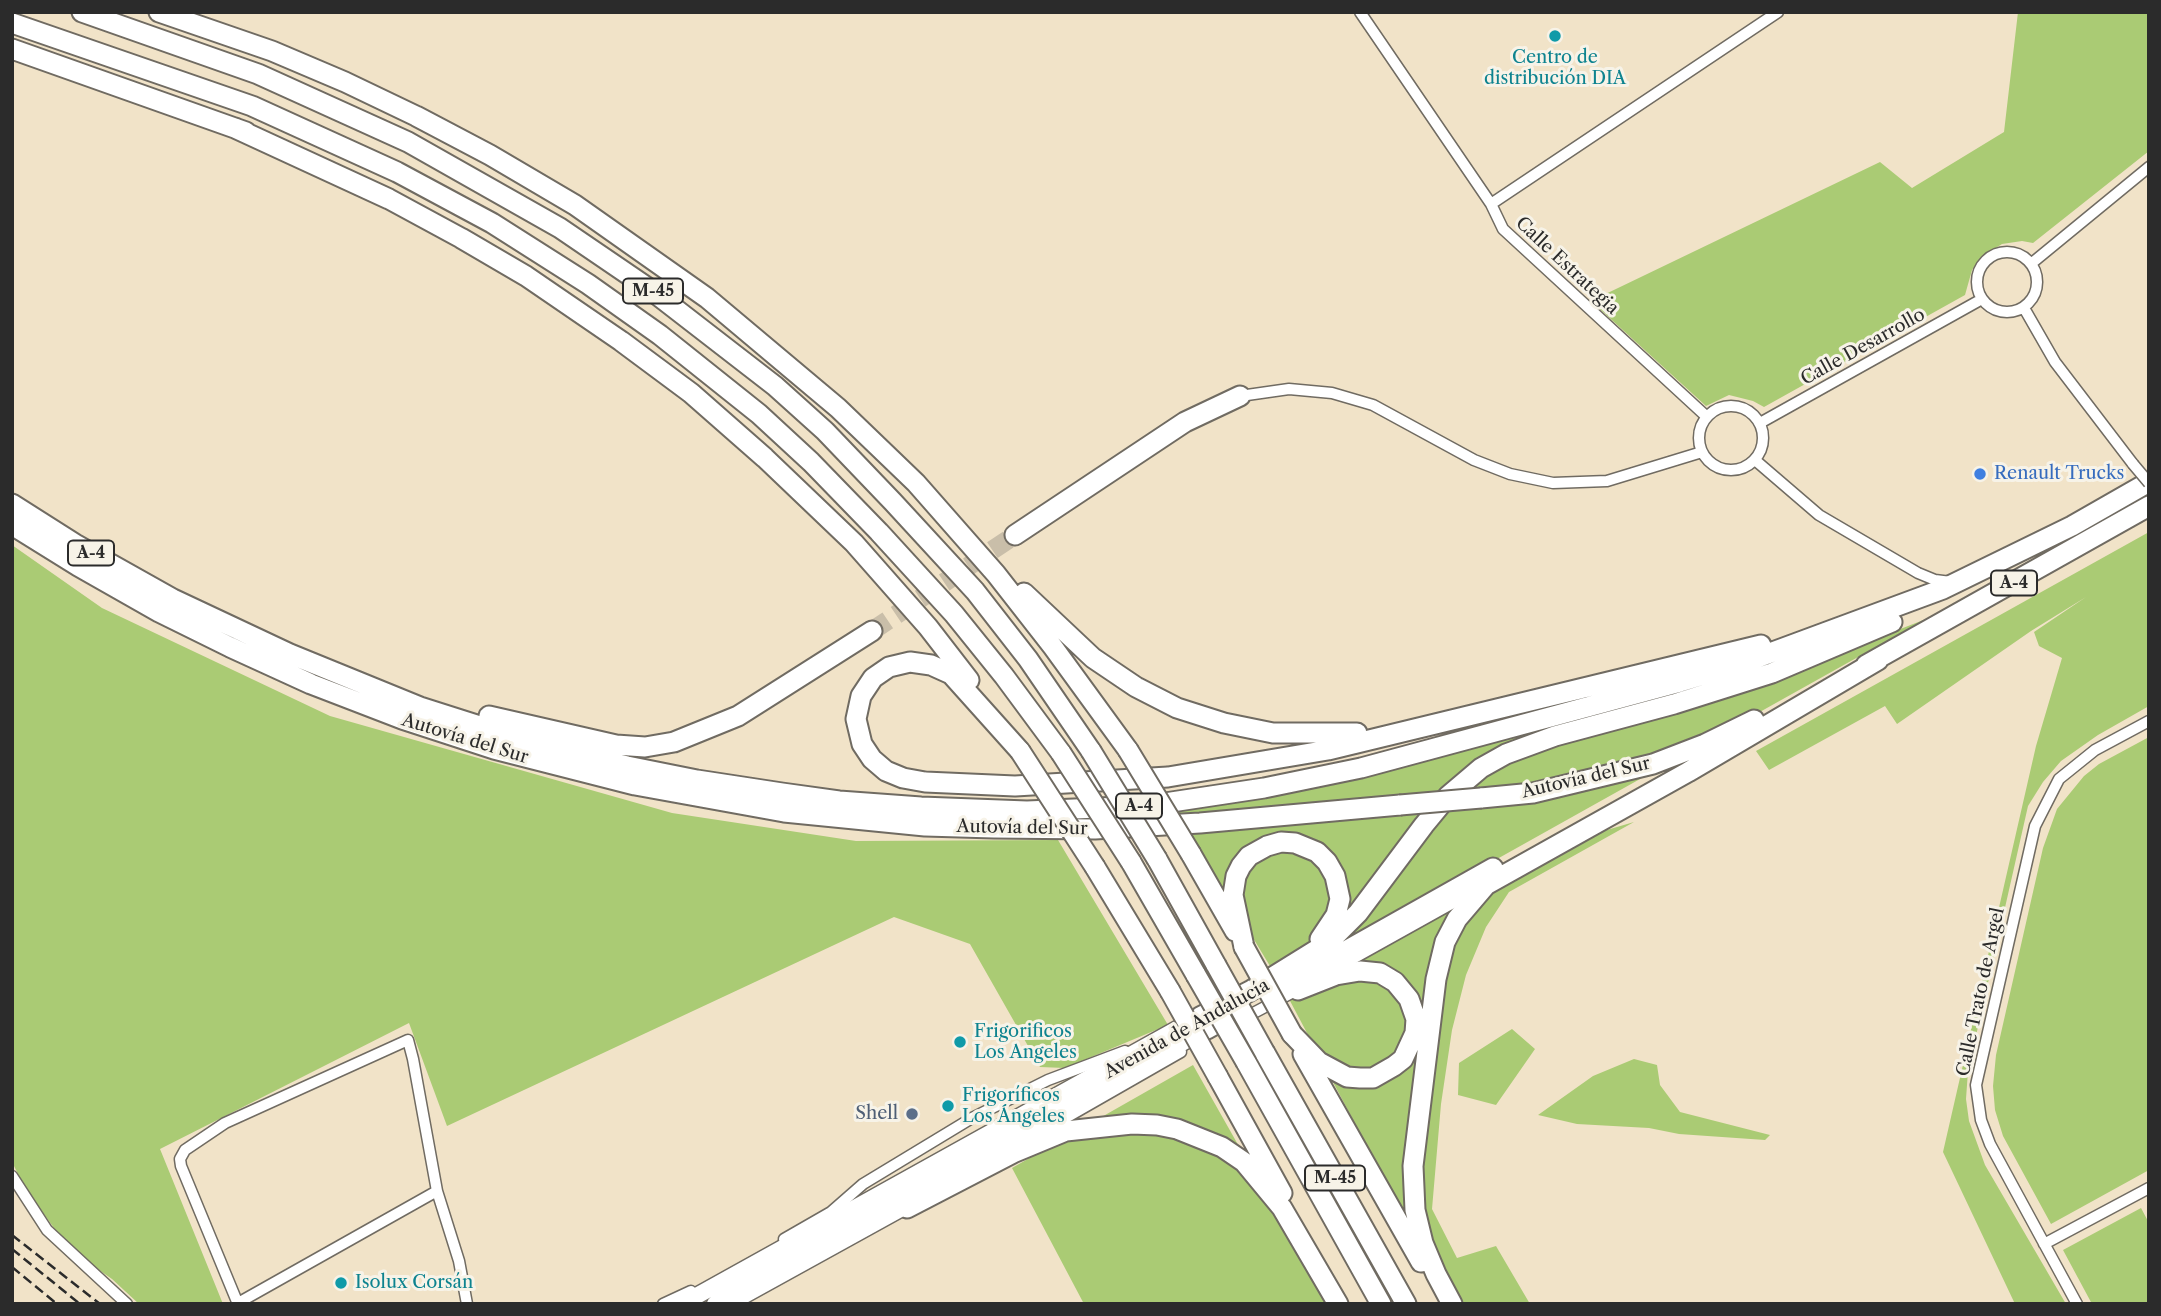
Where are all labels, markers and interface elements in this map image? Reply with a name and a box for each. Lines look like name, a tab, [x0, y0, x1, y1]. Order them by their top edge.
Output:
marker: Centro de distribución DIA	[1547, 28, 1563, 44]
place label: Centro de distribución DIA	[1484, 47, 1626, 90]
street label: Calle Estrategia	[1511, 213, 1623, 319]
road number: M-45	[623, 278, 683, 304]
street label: Calle Desarrollo	[1797, 304, 1929, 390]
place label: Renault Trucks	[1994, 463, 2124, 485]
marker: Renault Trucks	[1972, 466, 1988, 482]
road number: A-4	[68, 540, 114, 566]
road number: A-4	[1991, 570, 2037, 596]
street label: Autovía del Sur	[399, 709, 531, 769]
street label: Autovía del Sur	[1520, 753, 1652, 803]
road number: A-4	[1116, 793, 1162, 818]
street label: Autovía del Sur	[956, 816, 1088, 840]
street label: Calle Trato de Argel	[1953, 906, 2009, 1078]
street label: Avenida de Andalucía	[1101, 975, 1273, 1083]
place label: Frigorificos Los Angeles	[974, 1021, 1077, 1064]
marker: Frigorificos Los Angeles	[952, 1034, 968, 1050]
place label: Frigoríficos Los Ángeles	[962, 1085, 1065, 1128]
marker: Frigoríficos Los Ángeles	[940, 1098, 956, 1114]
place label: Shell	[855, 1103, 898, 1125]
marker: Shell	[904, 1106, 920, 1122]
road number: M-45	[1305, 1166, 1365, 1190]
place label: Isolux Corsán	[355, 1272, 473, 1294]
marker: Isolux Corsán	[333, 1275, 349, 1291]

